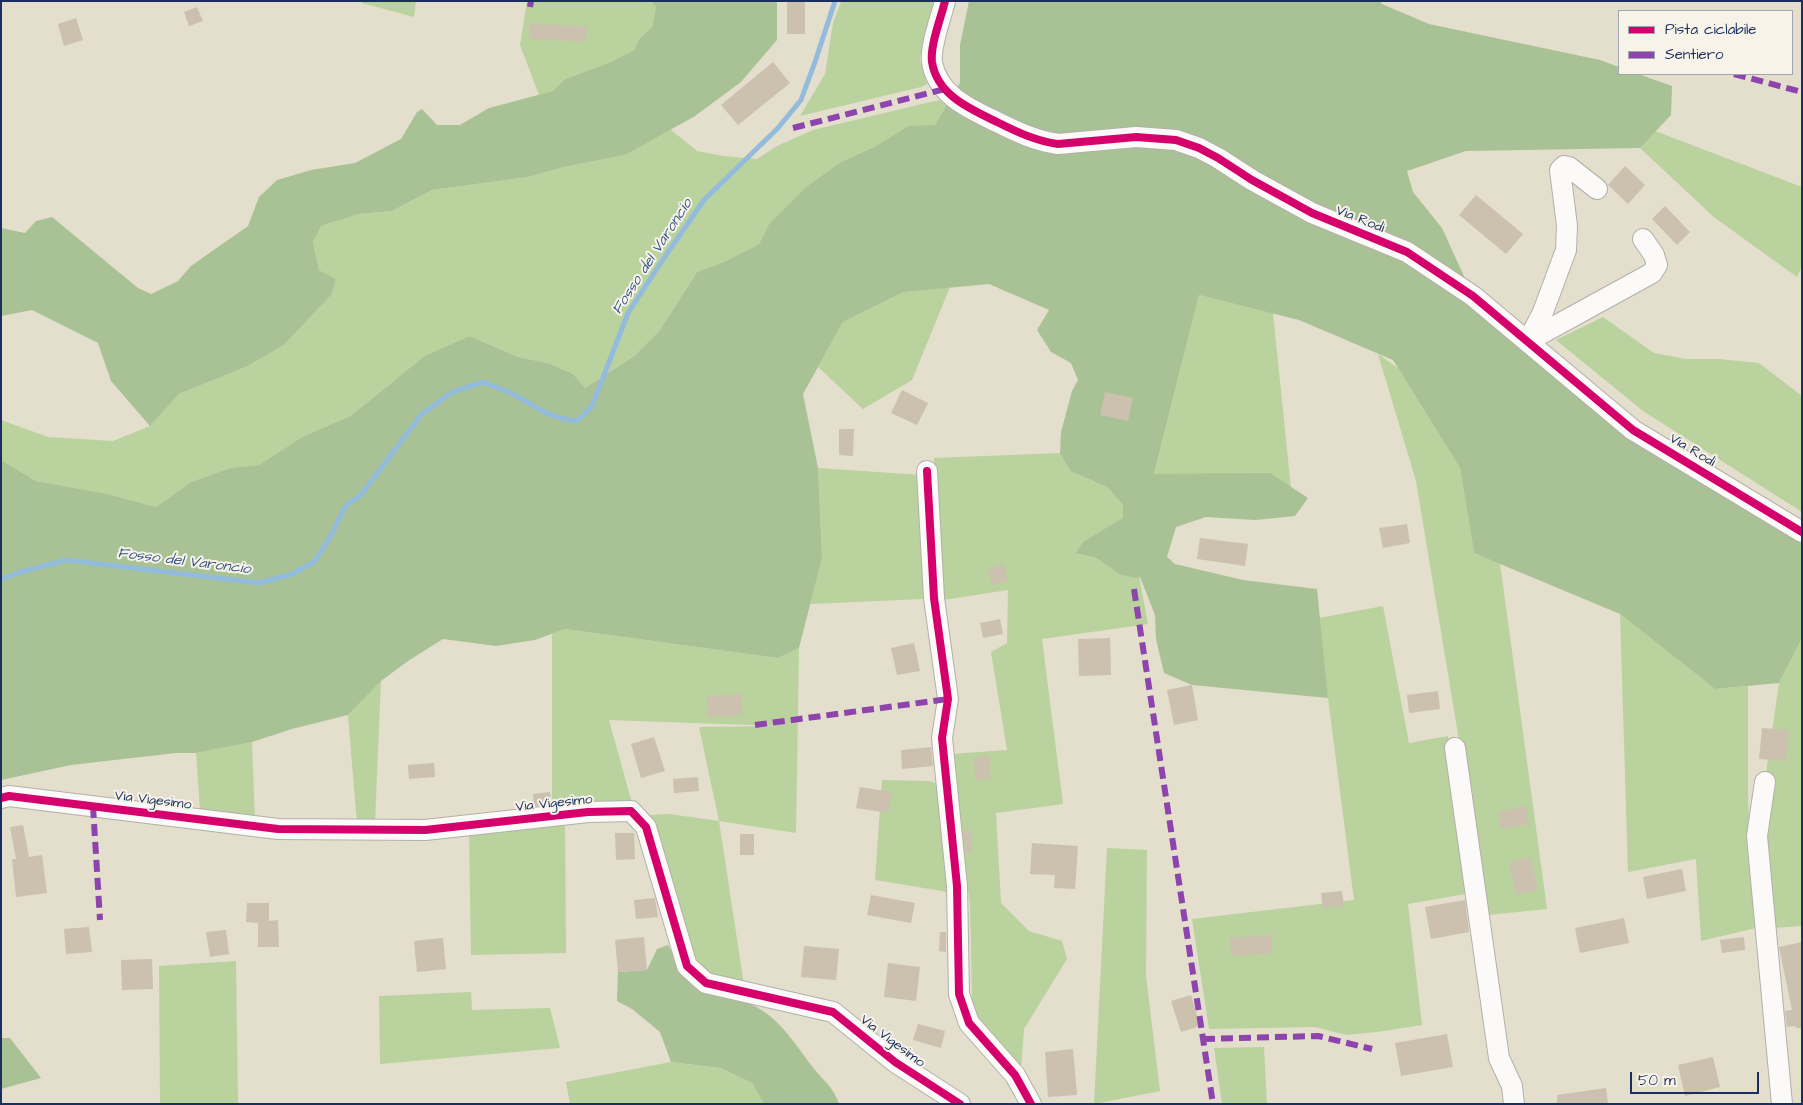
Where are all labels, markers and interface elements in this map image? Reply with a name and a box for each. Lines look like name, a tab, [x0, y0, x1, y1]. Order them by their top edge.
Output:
legend	[1618, 10, 1793, 75]
text: Pista ciclabile	[1665, 19, 1756, 40]
text: Sentiero	[1665, 44, 1723, 65]
water label: Fosso del Varoncio	[609, 196, 697, 318]
street label: Via Rodi	[1333, 203, 1387, 237]
street label: Via Rodi	[1666, 431, 1718, 471]
water label: Fosso del Varoncio	[116, 545, 252, 579]
street label: Via Vigesimo	[114, 788, 192, 814]
street label: Via Vigesimo	[515, 792, 593, 816]
street label: Via Vigesimo	[856, 1012, 928, 1072]
scale bar	[1633, 1062, 1762, 1094]
text: 50 m	[1638, 1070, 1676, 1091]

